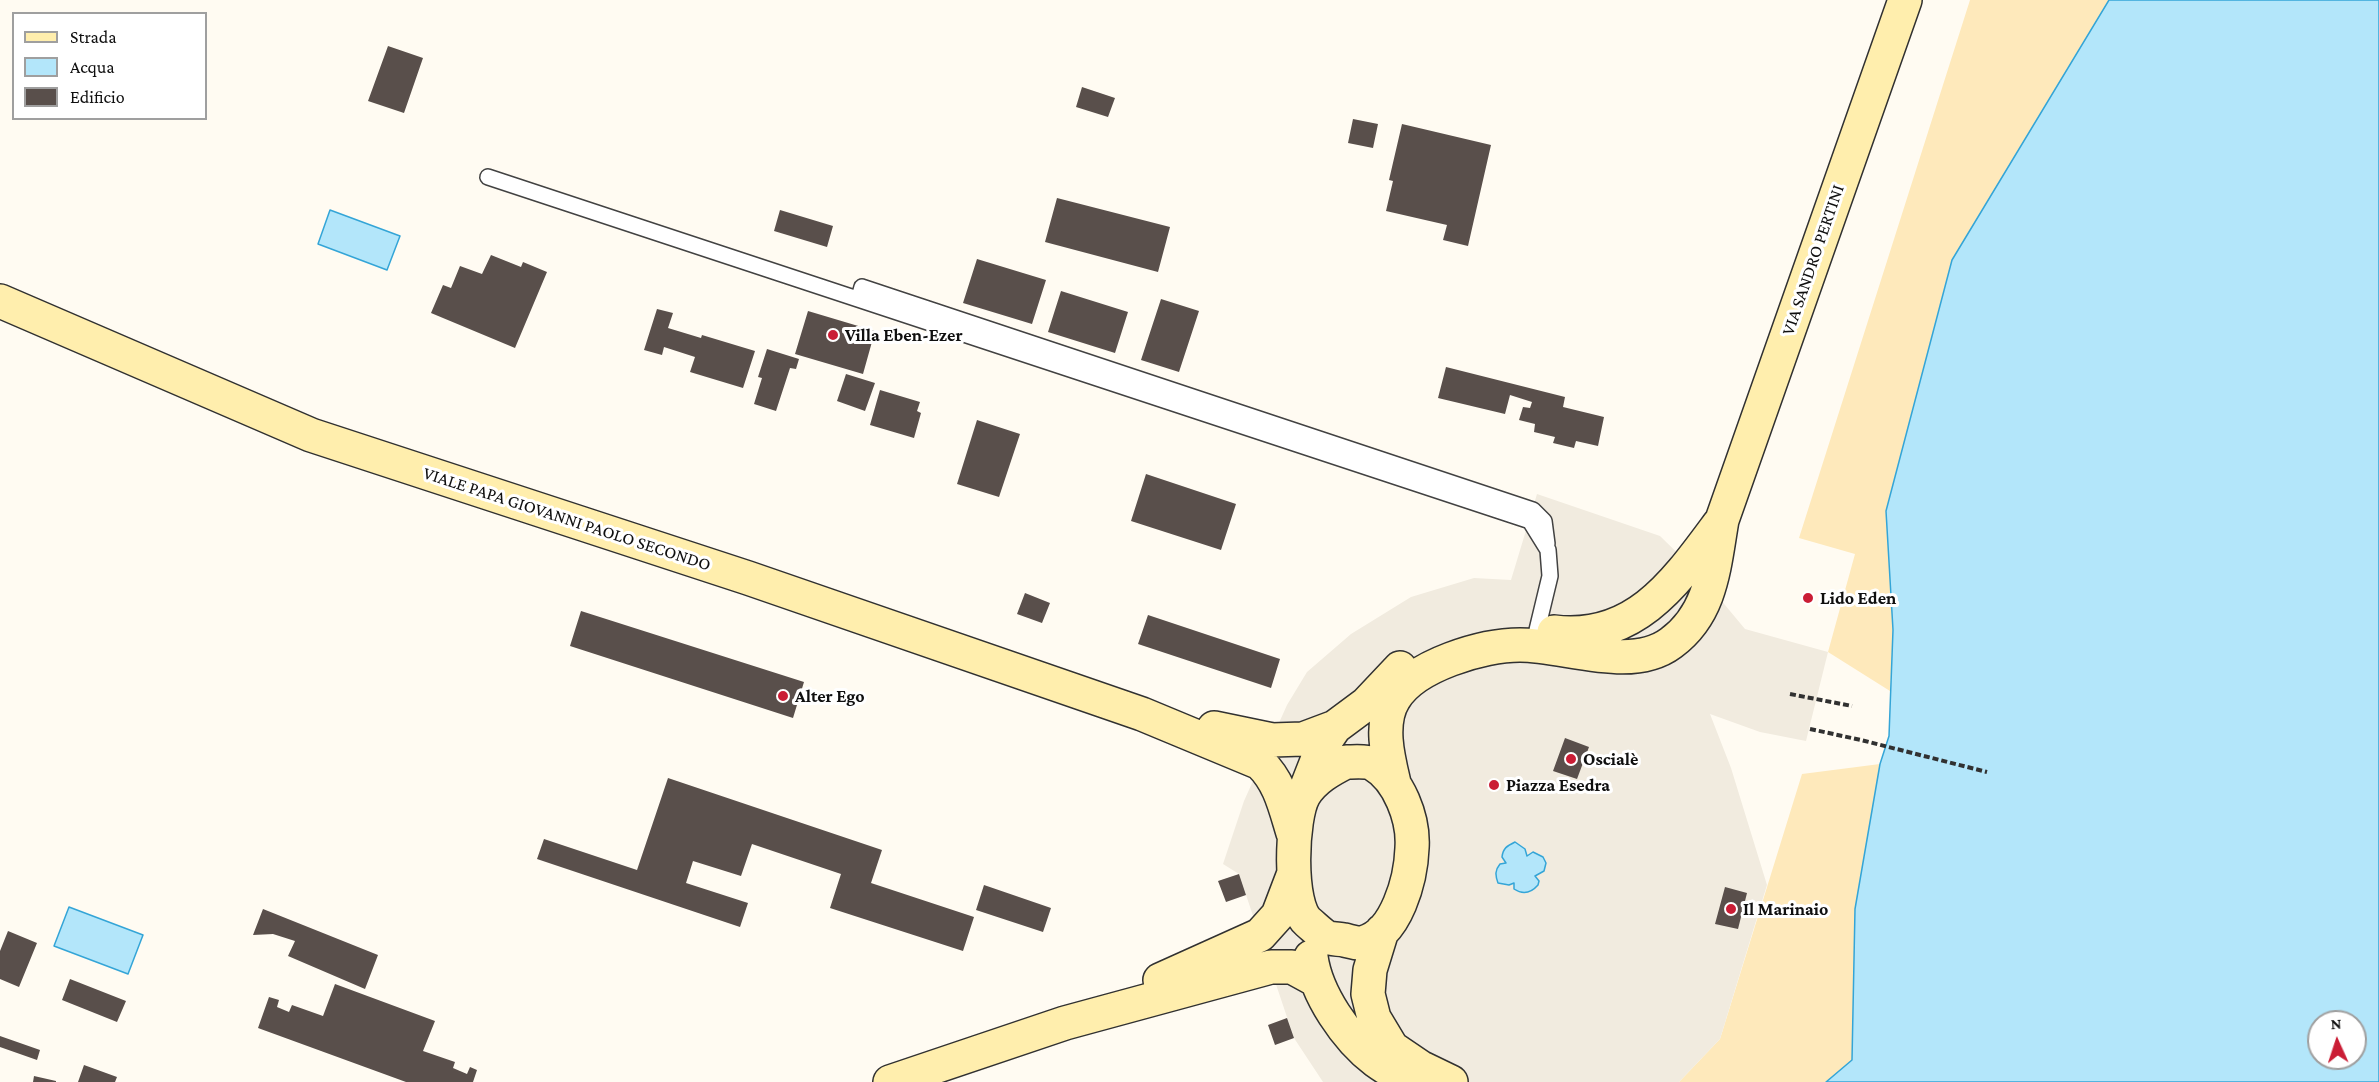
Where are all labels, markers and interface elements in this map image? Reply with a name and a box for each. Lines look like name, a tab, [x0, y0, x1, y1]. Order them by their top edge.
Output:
legend	[12, 12, 207, 120]
text: Strada	[70, 27, 117, 47]
text: Acqua	[70, 57, 115, 77]
text: Edificio	[70, 87, 125, 107]
street label: VIA SANDRO PERTINI	[1777, 182, 1849, 338]
place label: Villa Eben-Ezer	[845, 324, 963, 346]
marker: Villa Eben-Ezer	[826, 328, 840, 342]
street label: VIALE PAPA GIOVANNI PAOLO SECONDO	[420, 462, 714, 576]
place label: Lido Eden	[1820, 587, 1896, 609]
marker: Lido Eden	[1801, 591, 1815, 605]
place label: Alter Ego	[795, 685, 865, 707]
marker: Alter Ego	[776, 689, 790, 703]
place label: Oscialè	[1583, 748, 1638, 770]
marker: Oscialè	[1564, 752, 1578, 766]
place label: Piazza Esedra	[1506, 774, 1610, 796]
marker: Piazza Esedra	[1487, 778, 1501, 792]
place label: Il Marinaio	[1743, 898, 1828, 920]
marker: Il Marinaio	[1724, 902, 1738, 916]
north arrow	[2307, 1010, 2367, 1070]
text: N	[2330, 1015, 2342, 1032]

